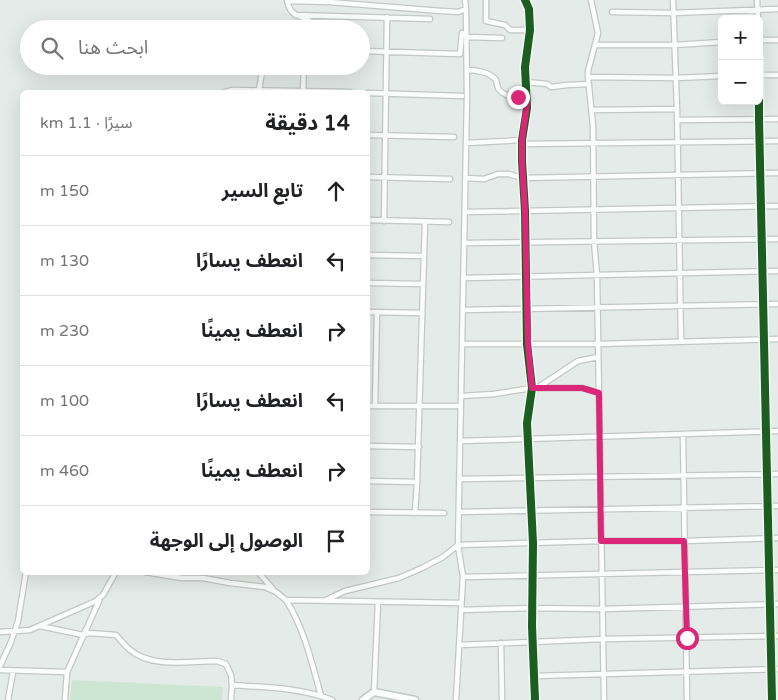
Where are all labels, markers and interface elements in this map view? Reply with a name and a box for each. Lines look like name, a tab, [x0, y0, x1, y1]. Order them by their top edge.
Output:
map controls	[718, 15, 763, 105]
button: +	[718, 15, 763, 60]
search box	[20, 20, 370, 75]
icon: search	[38, 34, 66, 62]
text: ابحث هنا	[78, 37, 148, 59]
button: −	[718, 60, 763, 105]
route end	[507, 86, 530, 109]
text: 14 دقيقة	[265, 111, 350, 136]
text: سيرًا · 1.1 km	[40, 113, 133, 133]
icon: ahead	[322, 177, 350, 205]
text: تابع السير	[222, 180, 303, 202]
text: 150 m	[40, 181, 89, 201]
icon: left	[322, 247, 350, 275]
text: انعطف يسارًا	[196, 250, 303, 272]
text: 130 m	[40, 251, 89, 271]
icon: right	[322, 317, 350, 345]
text: انعطف يمينًا	[201, 320, 303, 342]
text: 230 m	[40, 321, 89, 341]
icon: left	[322, 387, 350, 415]
text: انعطف يسارًا	[196, 390, 303, 412]
text: 100 m	[40, 391, 89, 411]
icon: right	[322, 457, 350, 485]
text: انعطف يمينًا	[201, 460, 303, 482]
text: 460 m	[40, 461, 89, 481]
icon: arrive	[322, 527, 350, 555]
text: الوصول إلى الوجهة	[150, 530, 303, 552]
route start	[676, 627, 699, 650]

